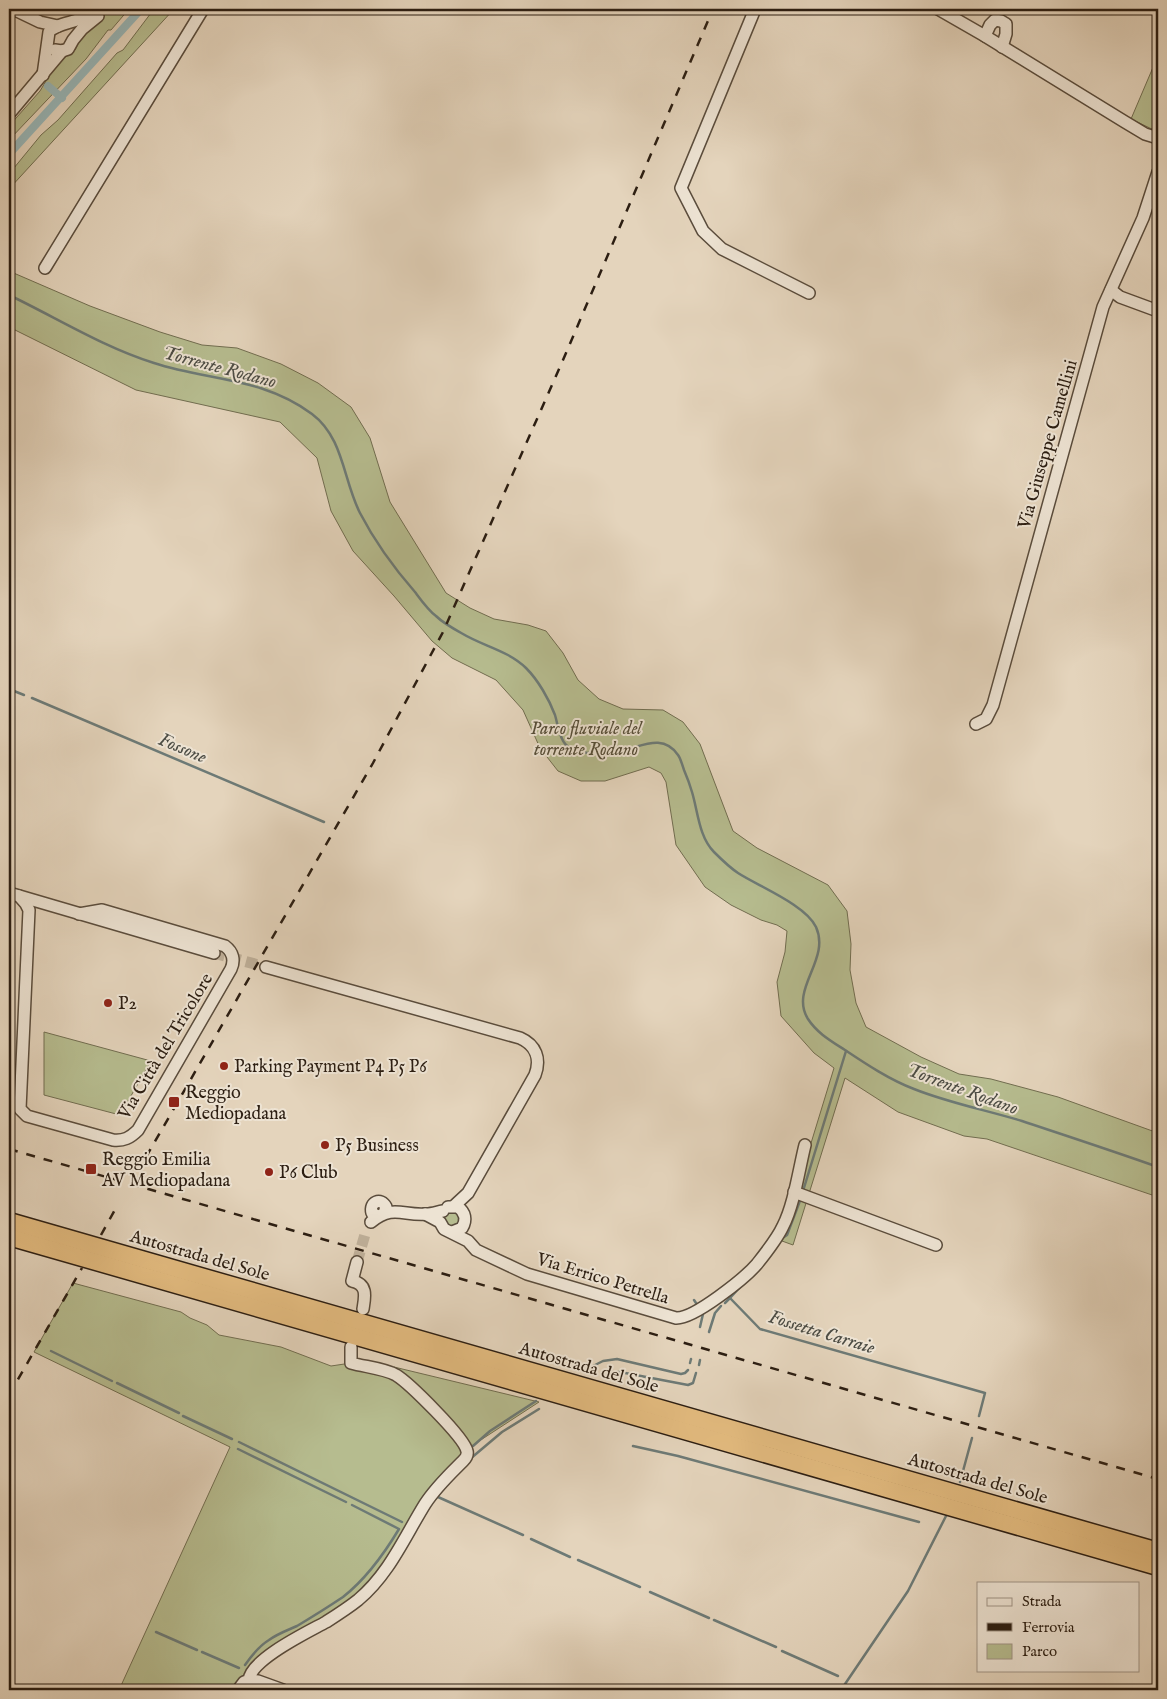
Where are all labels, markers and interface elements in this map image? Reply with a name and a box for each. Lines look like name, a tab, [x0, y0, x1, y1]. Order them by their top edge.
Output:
water label: Torrente Rodano	[160, 341, 279, 395]
street label: Via Giuseppe Camellini	[1013, 357, 1084, 533]
park label: Parco fluviale del torrente Rodano	[530, 718, 643, 762]
water label: Fossone	[154, 728, 211, 770]
street label: Via Città del Tricolore	[113, 970, 219, 1125]
place label: P2	[118, 993, 137, 1016]
marker: P2	[102, 997, 114, 1009]
place label: Parking Payment P4 P5 P6	[234, 1056, 427, 1079]
water label: Torrente Rodano	[903, 1059, 1021, 1121]
marker: Parking Payment P4 P5 P6	[218, 1060, 230, 1072]
place label: Reggio Mediopadana	[185, 1082, 287, 1126]
marker: Reggio Mediopadana	[167, 1095, 181, 1109]
place label: P5 Business	[335, 1135, 419, 1158]
marker: P5 Business	[319, 1139, 331, 1151]
place label: Reggio Emilia AV Mediopadana	[101, 1149, 231, 1193]
marker: Reggio Emilia AV Mediopadana	[84, 1162, 98, 1176]
place label: P6 Club	[279, 1162, 338, 1185]
marker: P6 Club	[263, 1166, 275, 1178]
street label: Autostrada del Sole	[126, 1225, 272, 1287]
street label: Via Errico Petrella	[533, 1248, 672, 1311]
water label: Fossetta Carraie	[765, 1305, 878, 1361]
street label: Autostrada del Sole	[515, 1337, 661, 1399]
street label: Autostrada del Sole	[904, 1448, 1050, 1510]
legend	[977, 1582, 1140, 1672]
text: Strada	[1022, 1592, 1062, 1611]
text: Ferrovia	[1022, 1618, 1075, 1637]
text: Parco	[1022, 1642, 1057, 1661]

